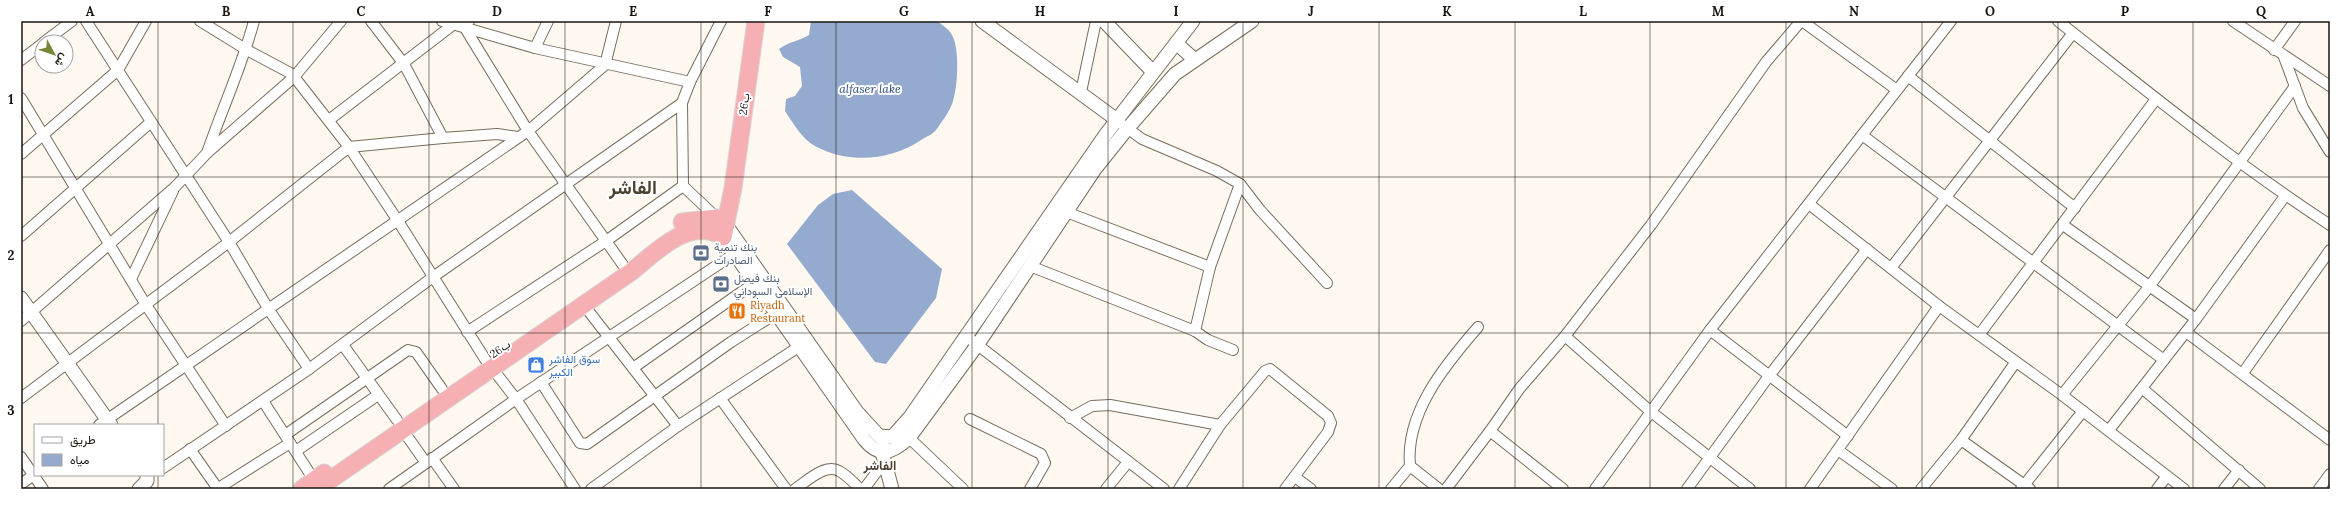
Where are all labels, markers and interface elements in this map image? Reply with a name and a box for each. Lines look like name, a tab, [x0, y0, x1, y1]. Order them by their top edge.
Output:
text: A	[86, 3, 95, 20]
text: B	[222, 3, 231, 20]
text: C	[357, 3, 366, 20]
text: D	[492, 3, 502, 20]
text: E	[629, 3, 637, 20]
text: F	[764, 3, 772, 20]
text: G	[899, 3, 909, 20]
text: H	[1035, 3, 1045, 20]
text: I	[1173, 3, 1179, 20]
text: J	[1308, 3, 1314, 20]
text: K	[1442, 3, 1452, 20]
text: L	[1579, 3, 1587, 20]
text: M	[1712, 3, 1725, 20]
text: N	[1849, 3, 1859, 20]
text: O	[1985, 3, 1995, 20]
text: P	[2121, 3, 2130, 20]
text: Q	[2256, 3, 2267, 20]
north arrow	[34, 34, 74, 74]
text: ش	[52, 51, 71, 70]
water label: alfaser lake	[839, 81, 901, 96]
text: 1	[8, 91, 14, 108]
street label: 26ب	[736, 92, 753, 116]
district label: الفاشر	[608, 175, 657, 200]
place label: بنك تنمية الصادرات	[714, 240, 757, 267]
bank icon: بنك تنمية الصادرات	[691, 243, 711, 263]
text: 2	[8, 247, 15, 264]
place label: بنك فيصل الإسلامي السوداني	[734, 271, 812, 301]
bank icon: بنك فيصل الإسلامي السوداني	[711, 274, 731, 294]
place label: Riyadh Restaurant	[750, 298, 806, 325]
restaurant icon: Riyadh Restaurant	[727, 301, 747, 321]
street label: 26ب	[487, 337, 513, 361]
place label: سوق الفاشر الكبير	[548, 352, 600, 379]
shop icon: سوق الفاشر الكبير	[526, 355, 546, 375]
text: 3	[7, 402, 15, 419]
legend	[34, 424, 164, 476]
text: طريق	[70, 432, 96, 448]
text: مياه	[70, 452, 89, 467]
district label: الفاشر	[863, 457, 896, 474]

